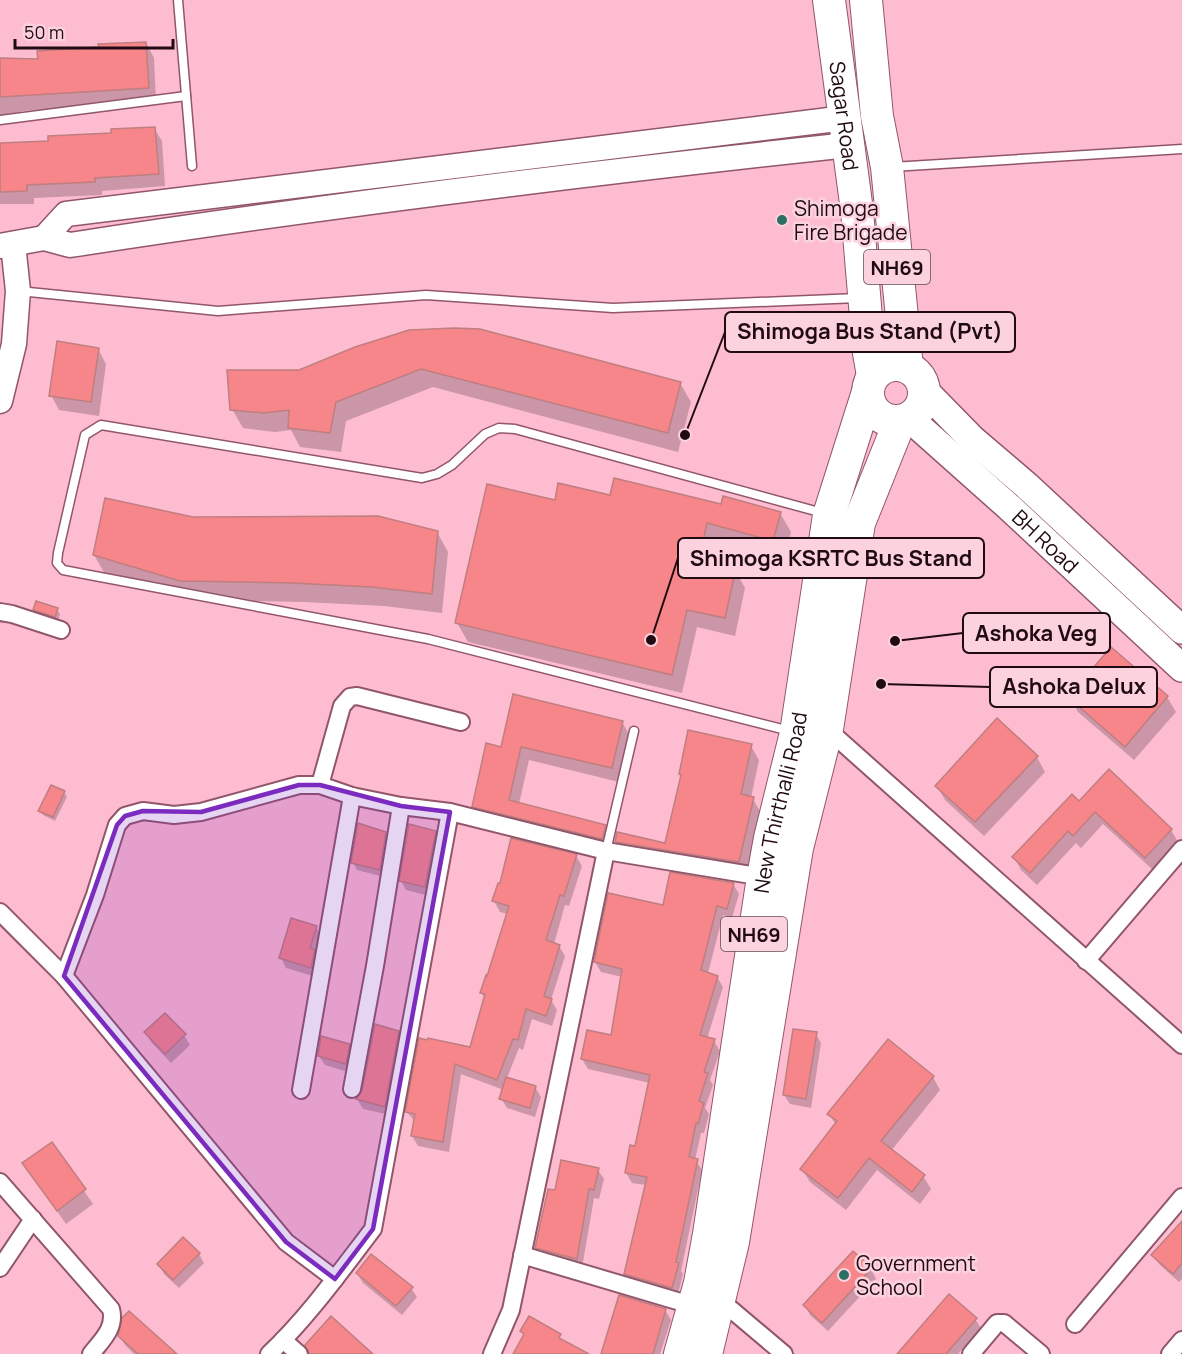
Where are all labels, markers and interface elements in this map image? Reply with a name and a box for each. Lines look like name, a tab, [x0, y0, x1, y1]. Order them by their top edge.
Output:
scale bar	[15, 12, 172, 50]
text: 50 m	[24, 20, 64, 44]
street label: Sagar Road	[823, 59, 866, 173]
place label: Shimoga Fire Brigade	[794, 194, 907, 246]
marker: Shimoga Fire Brigade	[775, 213, 789, 227]
road number: NH69	[864, 250, 930, 284]
callout: Shimoga Bus Stand (Pvt)	[725, 312, 1015, 352]
text: Shimoga Bus Stand (Pvt)	[737, 316, 1003, 346]
street label: BH Road	[1006, 503, 1085, 579]
callout: Shimoga KSRTC Bus Stand	[678, 538, 984, 578]
text: Shimoga KSRTC Bus Stand	[690, 543, 972, 573]
callout: Ashoka Veg	[963, 613, 1110, 653]
text: Ashoka Veg	[975, 618, 1097, 648]
callout: Ashoka Delux	[990, 667, 1157, 707]
text: Ashoka Delux	[1002, 671, 1146, 701]
street label: New Thirthalli Road	[747, 710, 813, 895]
road number: NH69	[721, 917, 787, 951]
place label: Government School	[856, 1249, 976, 1301]
marker: Government School	[837, 1268, 851, 1282]

